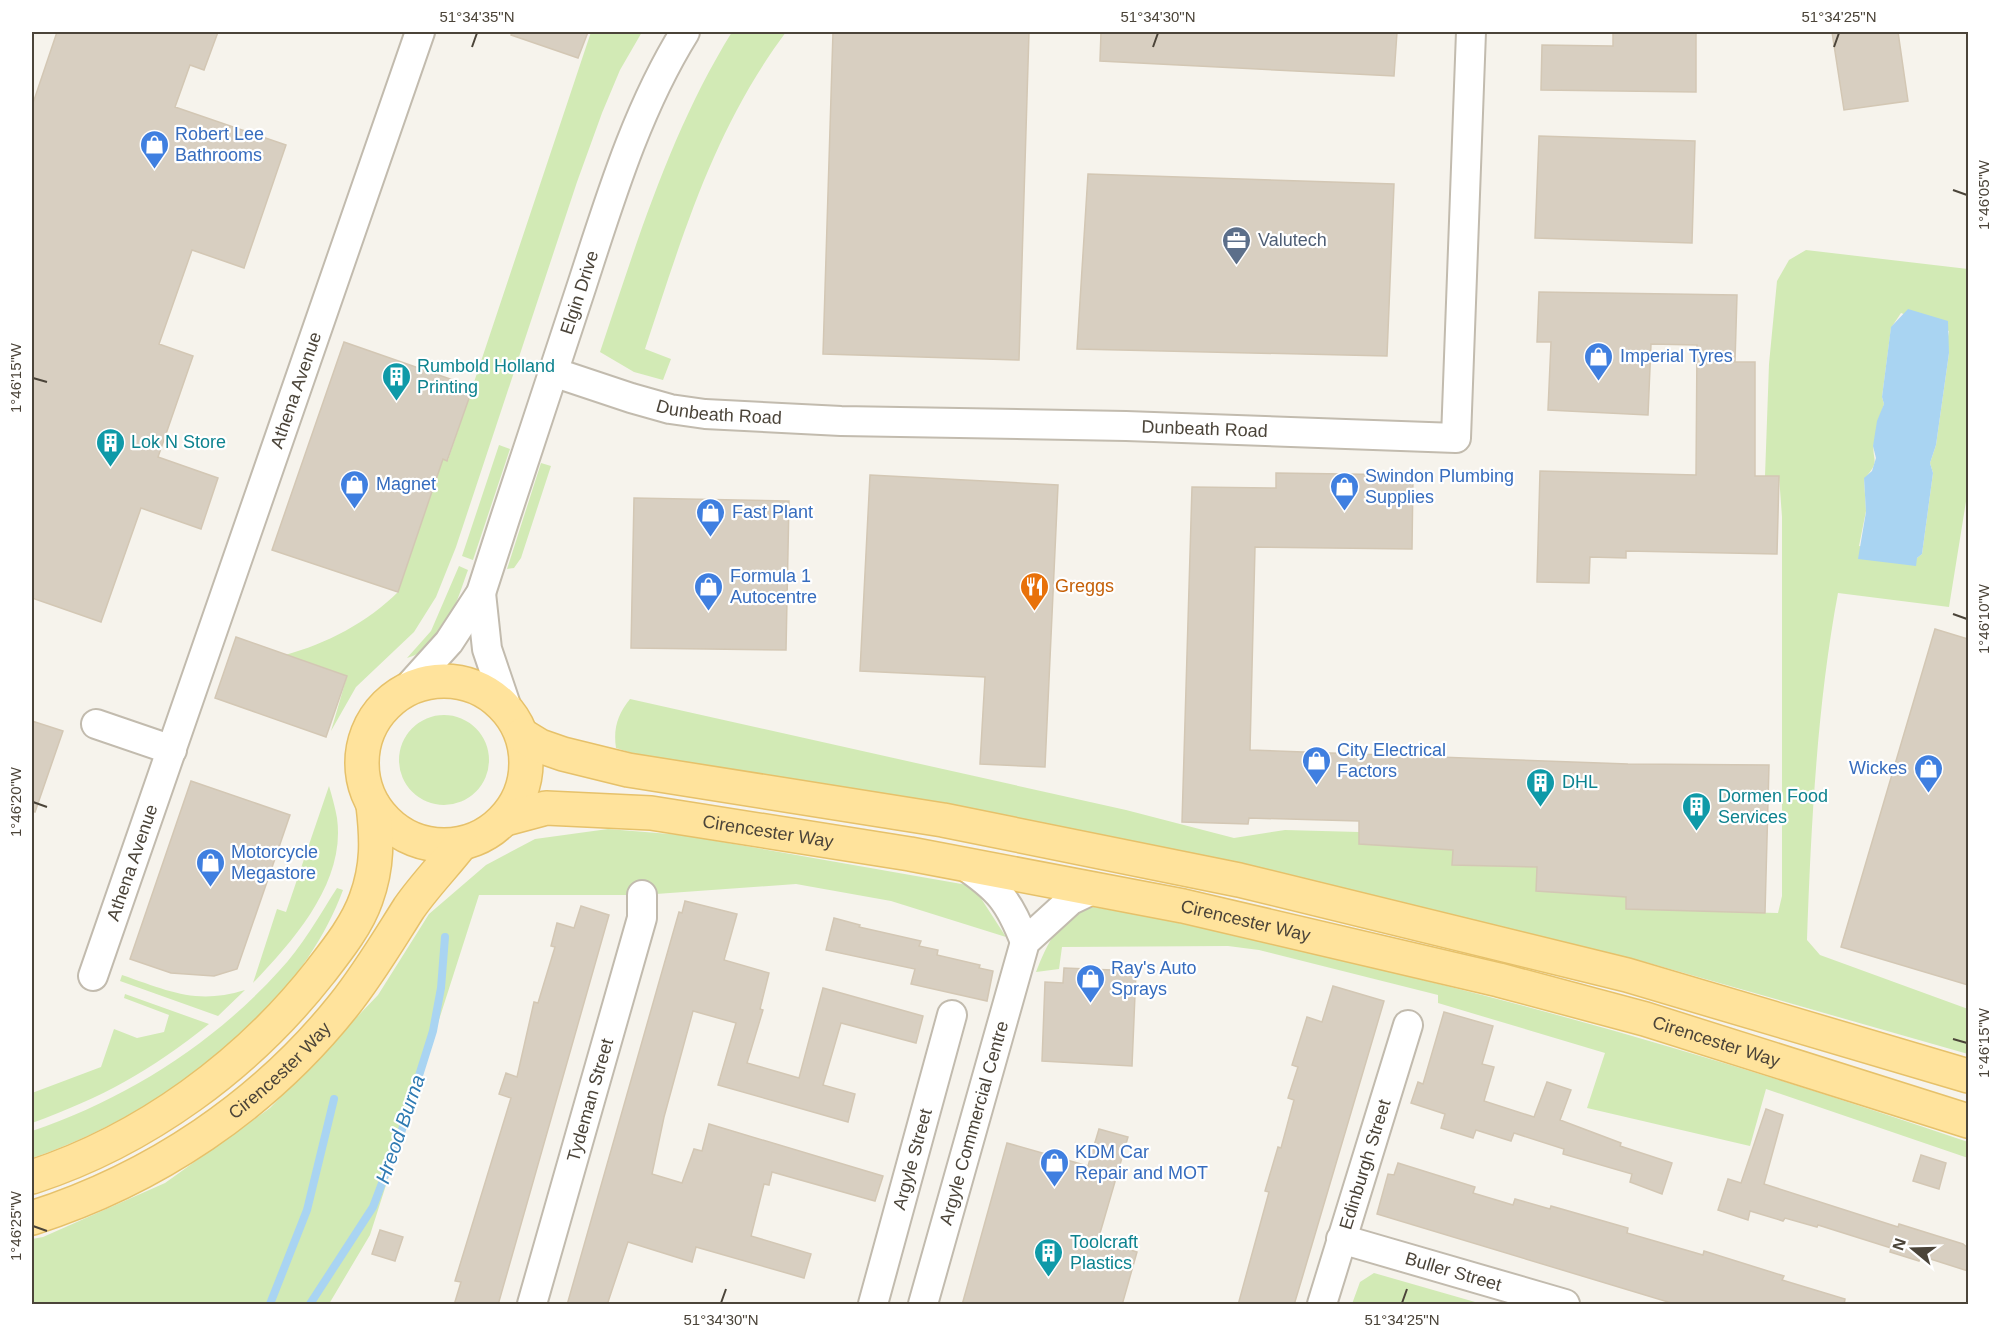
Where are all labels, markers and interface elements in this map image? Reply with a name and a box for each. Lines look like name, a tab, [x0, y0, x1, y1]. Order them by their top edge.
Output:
text: 51°34'35"N	[439, 8, 515, 25]
text: 51°34'30"N	[1120, 8, 1196, 25]
text: 51°34'25"N	[1801, 8, 1877, 25]
place label: Robert Lee Bathrooms	[175, 124, 264, 165]
shop icon: Robert Lee Bathrooms	[138, 128, 170, 170]
text: 1°46'05"W	[1975, 159, 1992, 230]
office icon: Valutech	[1221, 224, 1253, 266]
place label: Valutech	[1258, 230, 1327, 250]
street label: Elgin Drive	[556, 248, 602, 337]
street label: Athena Avenue	[267, 329, 325, 451]
shop icon: Imperial Tyres	[1583, 340, 1615, 382]
text: 1°46'15"W	[7, 342, 24, 413]
place label: Imperial Tyres	[1620, 346, 1733, 366]
place label: Rumbold Holland Printing	[417, 356, 555, 397]
building icon: Rumbold Holland Printing	[380, 360, 412, 402]
street label: Dunbeath Road	[654, 396, 782, 428]
street label: Dunbeath Road	[1141, 417, 1268, 441]
building icon: Lok N Store	[94, 426, 126, 468]
place label: Lok N Store	[131, 432, 226, 452]
place label: Swindon Plumbing Supplies	[1365, 466, 1514, 507]
shop icon: Magnet	[339, 468, 371, 510]
shop icon: Swindon Plumbing Supplies	[1328, 470, 1360, 512]
place label: Magnet	[376, 474, 436, 494]
shop icon: Fast Plant	[695, 496, 727, 538]
place label: Fast Plant	[732, 502, 813, 522]
place label: Formula 1 Autocentre	[730, 566, 817, 607]
shop icon: Formula 1 Autocentre	[693, 570, 725, 612]
restaurant icon: Greggs	[1018, 570, 1050, 612]
place label: Greggs	[1055, 576, 1114, 596]
text: 1°46'10"W	[1975, 583, 1992, 654]
place label: City Electrical Factors	[1337, 740, 1446, 781]
shop icon: City Electrical Factors	[1300, 744, 1332, 786]
shop icon: Wickes	[1912, 752, 1944, 794]
place label: Wickes	[1849, 758, 1907, 778]
text: 1°46'20"W	[7, 766, 24, 837]
building icon: DHL	[1525, 766, 1557, 808]
place label: DHL	[1562, 772, 1598, 792]
place label: Dormen Food Services	[1718, 786, 1828, 827]
building icon: Dormen Food Services	[1681, 790, 1713, 832]
street label: Athena Avenue	[103, 802, 162, 923]
street label: Cirencester Way	[701, 811, 835, 852]
place label: Motorcycle Megastore	[231, 842, 318, 883]
shop icon: Motorcycle Megastore	[194, 846, 226, 888]
street label: Cirencester Way	[1179, 896, 1312, 945]
place label: Ray's Auto Sprays	[1111, 958, 1196, 999]
shop icon: Ray's Auto Sprays	[1074, 962, 1106, 1004]
text: 1°46'15"W	[1975, 1007, 1992, 1078]
street label: Cirencester Way	[1650, 1012, 1782, 1071]
street label: Cirencester Way	[225, 1018, 335, 1123]
street label: Argyle Commercial Centre	[936, 1019, 1012, 1227]
street label: Tydeman Street	[563, 1036, 617, 1164]
water label: Hreod Burna	[371, 1072, 429, 1186]
street label: Edinburgh Street	[1336, 1097, 1394, 1232]
street label: Argyle Street	[889, 1106, 936, 1212]
place label: KDM Car Repair and MOT	[1075, 1142, 1208, 1183]
shop icon: KDM Car Repair and MOT	[1038, 1146, 1070, 1188]
text: 1°46'25"W	[7, 1190, 24, 1261]
north arrow	[1883, 1219, 1943, 1279]
place label: Toolcraft Plastics	[1070, 1232, 1138, 1273]
building icon: Toolcraft Plastics	[1033, 1236, 1065, 1278]
text: N	[1889, 1236, 1909, 1253]
street label: Buller Street	[1403, 1248, 1504, 1295]
text: 51°34'30"N	[683, 1311, 759, 1328]
text: 51°34'25"N	[1364, 1311, 1440, 1328]

